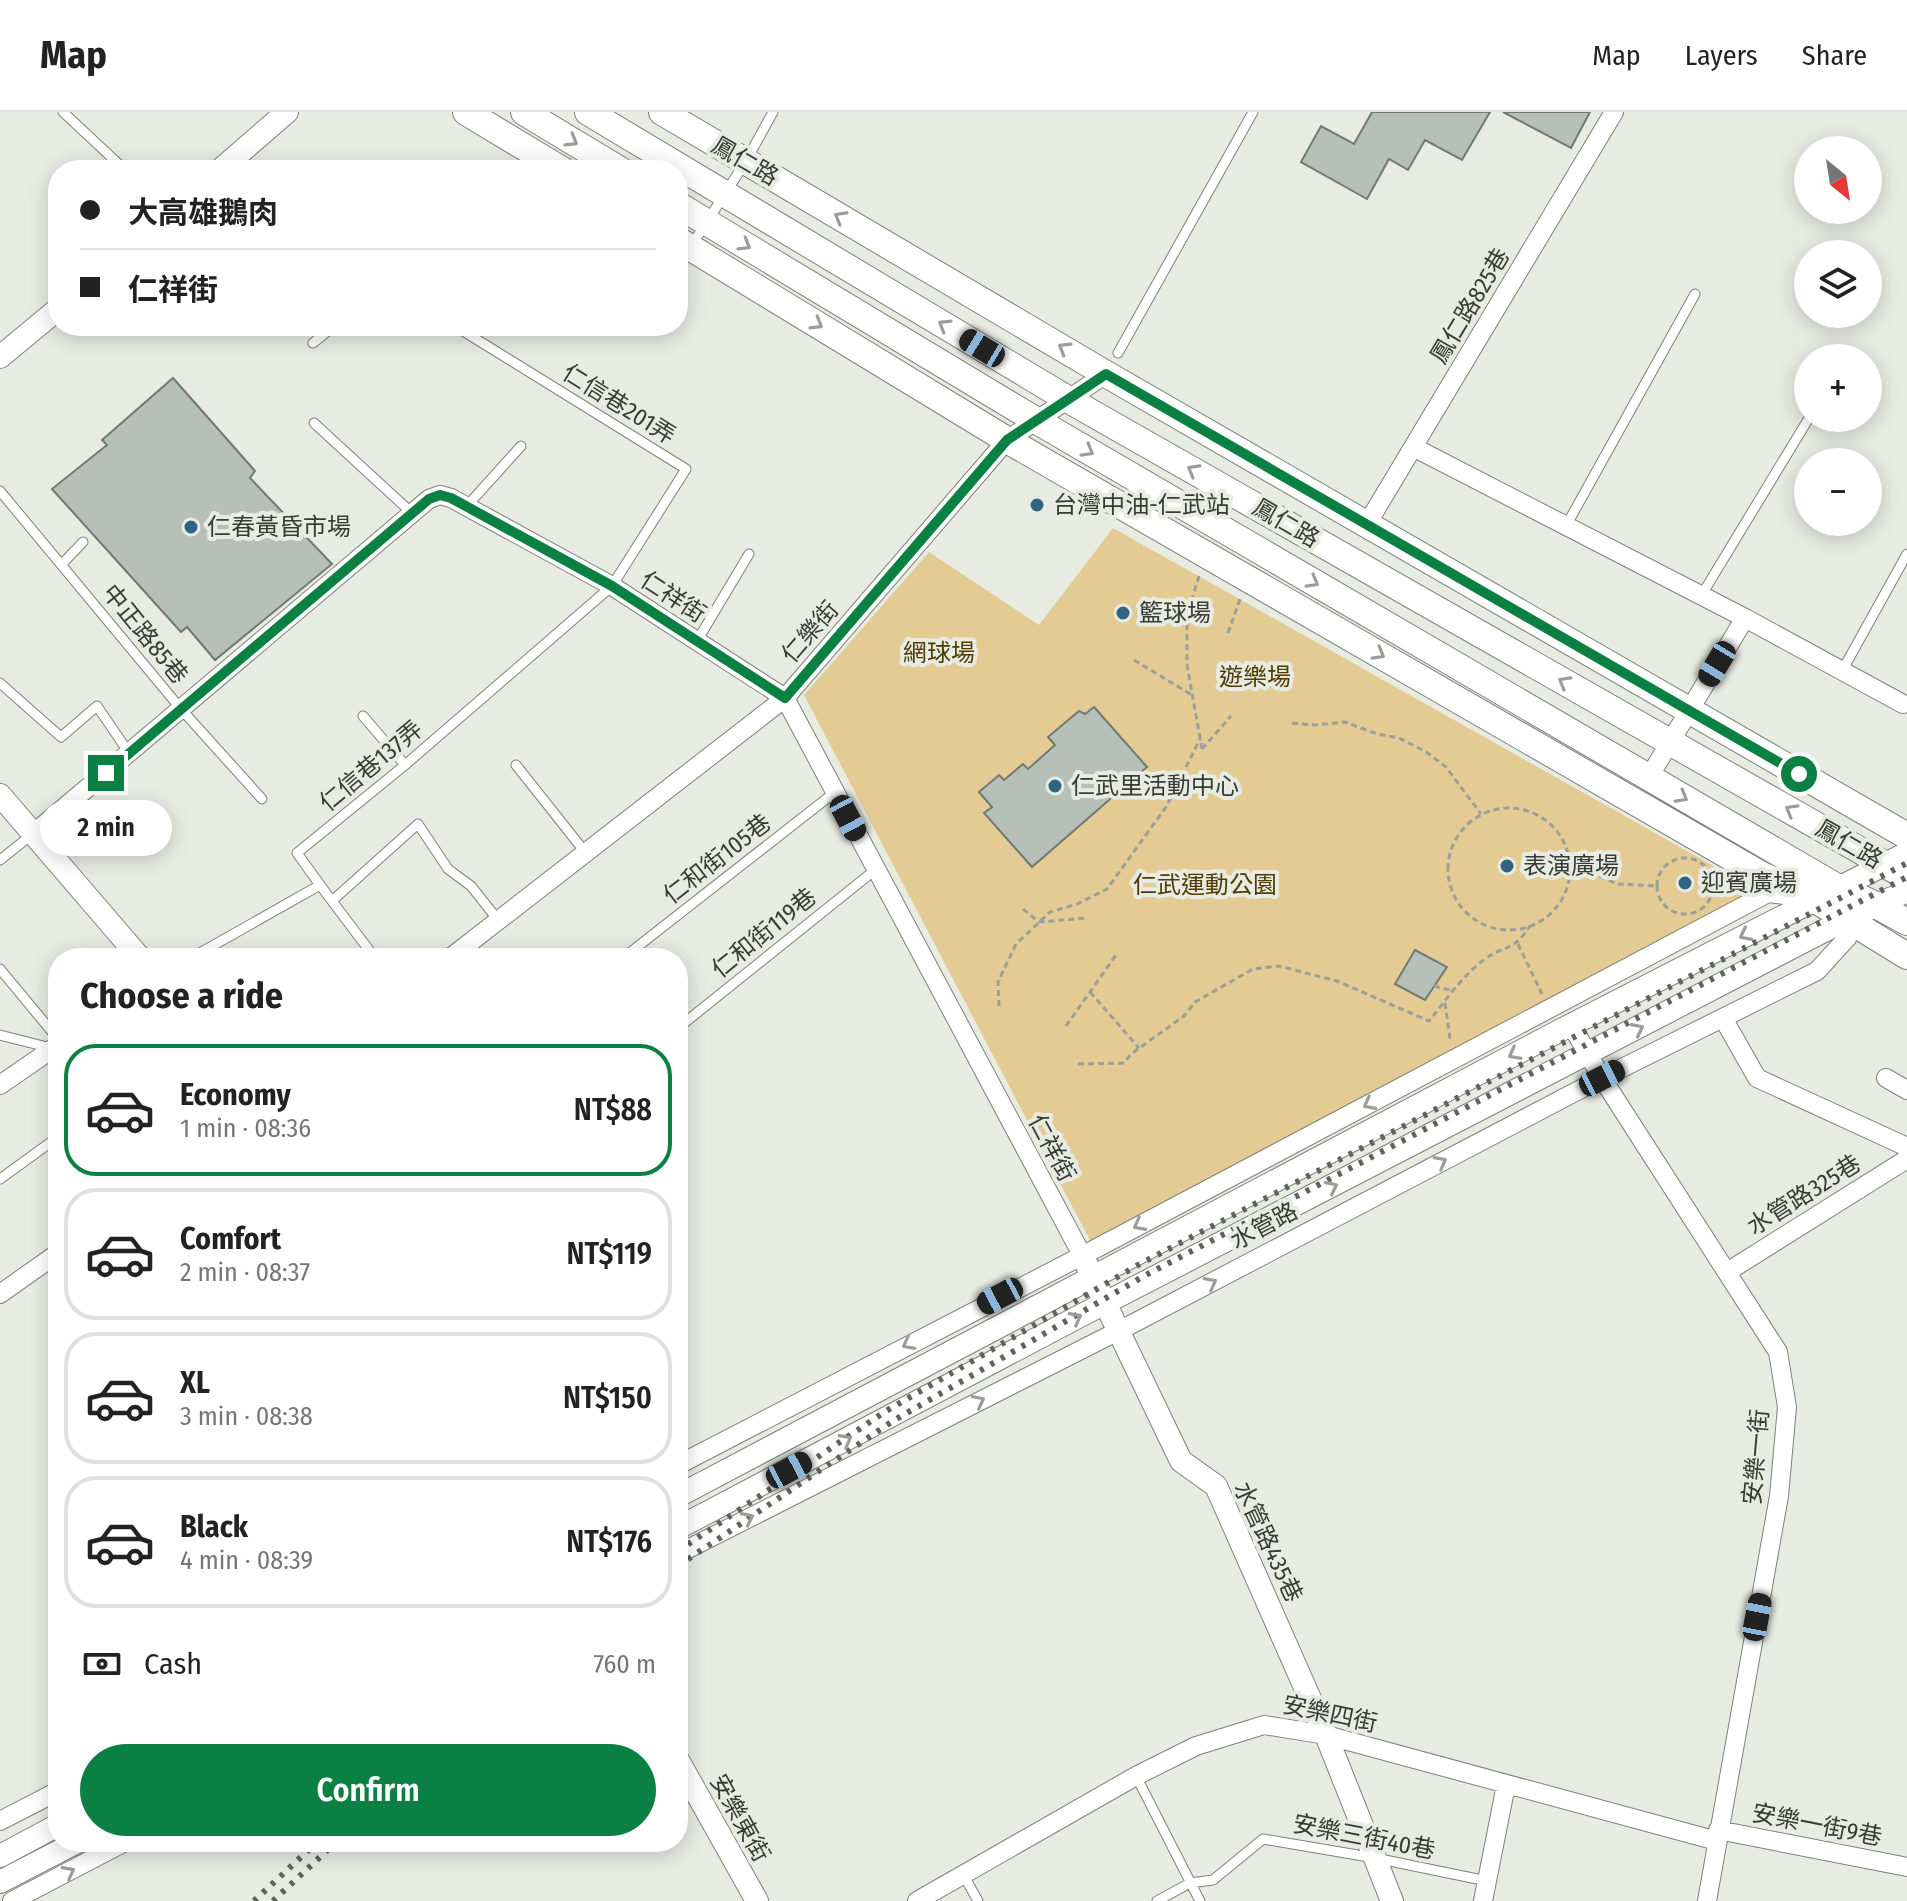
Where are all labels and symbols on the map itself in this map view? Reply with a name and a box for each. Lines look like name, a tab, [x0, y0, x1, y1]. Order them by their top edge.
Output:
one-way arrow	[563, 131, 578, 147]
street label: 鳳仁路	[707, 131, 783, 191]
north arrow	[1794, 136, 1882, 224]
one-way arrow	[834, 211, 849, 226]
one-way arrow	[736, 235, 751, 251]
street label: 鳳仁路825巷	[1425, 243, 1515, 369]
one-way arrow	[808, 315, 822, 330]
one-way arrow	[938, 319, 953, 335]
car	[955, 325, 1009, 371]
one-way arrow	[1058, 343, 1073, 358]
street label: 仁信巷201弄	[557, 358, 681, 450]
one-way arrow	[1079, 441, 1094, 457]
one-way arrow	[1187, 464, 1201, 480]
place label: 台灣中油-仁武站	[1053, 491, 1230, 519]
street label: 鳳仁路	[1248, 493, 1324, 553]
marker: 台灣中油-仁武站	[1028, 496, 1046, 514]
place label: 仁春黃昏市場	[207, 513, 351, 541]
marker: 仁春黃昏市場	[182, 518, 200, 536]
street label: 仁祥街	[635, 566, 711, 628]
one-way arrow	[1304, 572, 1318, 588]
street label: 中正路85巷	[97, 579, 193, 689]
street label: 仁樂街	[776, 596, 844, 668]
place label: 籃球場	[1139, 599, 1211, 627]
marker: 籃球場	[1114, 604, 1132, 622]
car	[1694, 637, 1740, 691]
park label: 網球場	[903, 639, 975, 667]
one-way arrow	[1370, 644, 1385, 660]
park label: 遊樂場	[1219, 663, 1291, 691]
one-way arrow	[1559, 676, 1573, 692]
street label: 仁信巷137弄	[314, 715, 428, 817]
route end	[88, 755, 124, 791]
route start	[1781, 756, 1817, 792]
place label: 仁武里活動中心	[1071, 772, 1239, 800]
marker: 仁武里活動中心	[1046, 777, 1064, 795]
one-way arrow	[1673, 787, 1688, 803]
car	[826, 791, 870, 845]
callout: 2 min	[40, 801, 172, 857]
one-way arrow	[1784, 805, 1799, 820]
street label: 仁和街105巷	[658, 808, 776, 910]
street label: 鳳仁路	[1811, 814, 1887, 874]
place label: 表演廣場	[1523, 852, 1619, 880]
marker: 表演廣場	[1498, 857, 1516, 875]
place label: 迎賓廣場	[1701, 869, 1797, 897]
park label: 仁武運動公園	[1133, 871, 1277, 899]
marker: 迎賓廣場	[1676, 874, 1694, 892]
street label: 仁和街119巷	[706, 882, 822, 984]
one-way arrow	[1739, 926, 1754, 941]
one-way arrow	[1629, 1023, 1644, 1039]
one-way arrow	[1508, 1045, 1522, 1060]
car	[1575, 1056, 1629, 1100]
one-way arrow	[1363, 1095, 1378, 1110]
street label: 仁祥街	[1023, 1110, 1081, 1186]
street label: 水管路325巷	[1742, 1149, 1866, 1241]
one-way arrow	[1433, 1157, 1448, 1172]
one-way arrow	[1324, 1181, 1338, 1196]
street label: 水管路	[1226, 1197, 1302, 1255]
one-way arrow	[1133, 1216, 1148, 1231]
car	[973, 1274, 1027, 1318]
one-way arrow	[1203, 1277, 1217, 1292]
one-way arrow	[1068, 1313, 1082, 1328]
one-way arrow	[902, 1335, 916, 1350]
one-way arrow	[971, 1395, 986, 1411]
street label: 安樂一街	[1738, 1408, 1774, 1506]
one-way arrow	[838, 1434, 852, 1449]
car	[762, 1448, 816, 1492]
street label: 水管路435巷	[1228, 1478, 1308, 1606]
one-way arrow	[739, 1513, 754, 1528]
car	[1741, 1591, 1773, 1643]
street label: 安樂四街	[1280, 1690, 1380, 1738]
street label: 安樂東街	[704, 1769, 776, 1867]
street label: 安樂一街9巷	[1750, 1799, 1884, 1851]
street label: 安樂三街40巷	[1291, 1810, 1437, 1864]
one-way arrow	[60, 1866, 75, 1881]

